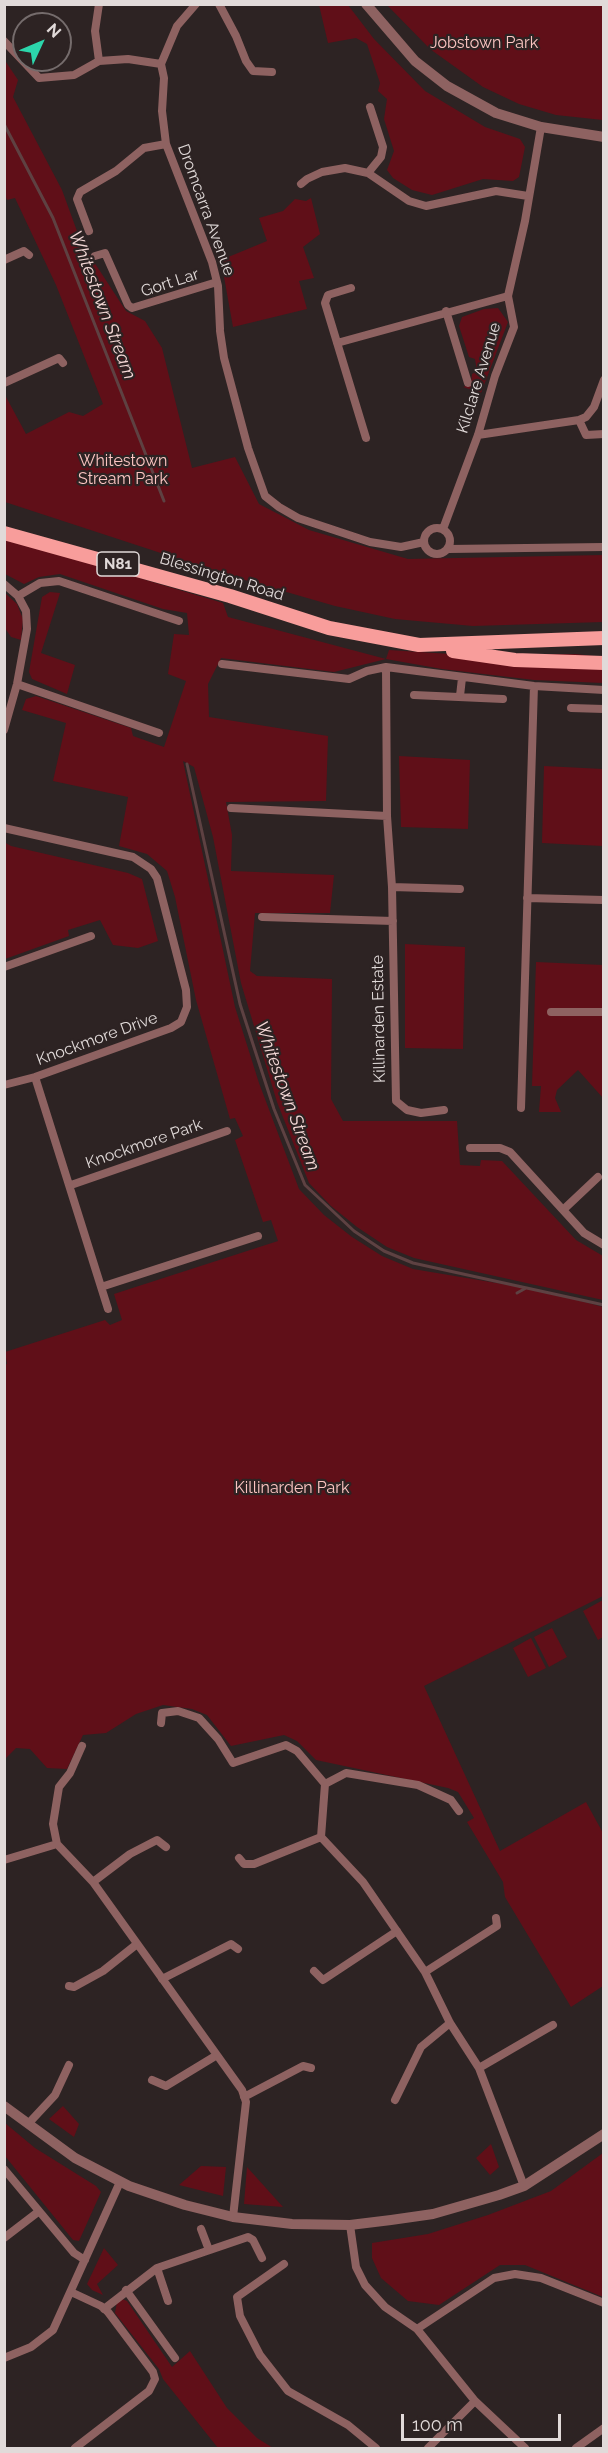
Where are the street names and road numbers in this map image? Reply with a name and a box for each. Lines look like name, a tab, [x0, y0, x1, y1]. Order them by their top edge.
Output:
street label: Dromcarra Avenue	[173, 142, 239, 278]
street label: Gort Lar	[139, 265, 201, 301]
street label: Kilclare Avenue	[453, 320, 505, 436]
street label: Blessington Road	[157, 549, 287, 605]
road number: N81	[97, 552, 139, 576]
street label: Killinarden Estate	[368, 955, 390, 1083]
street label: Knockmore Drive	[34, 1008, 160, 1070]
street label: Knockmore Park	[83, 1115, 205, 1173]

